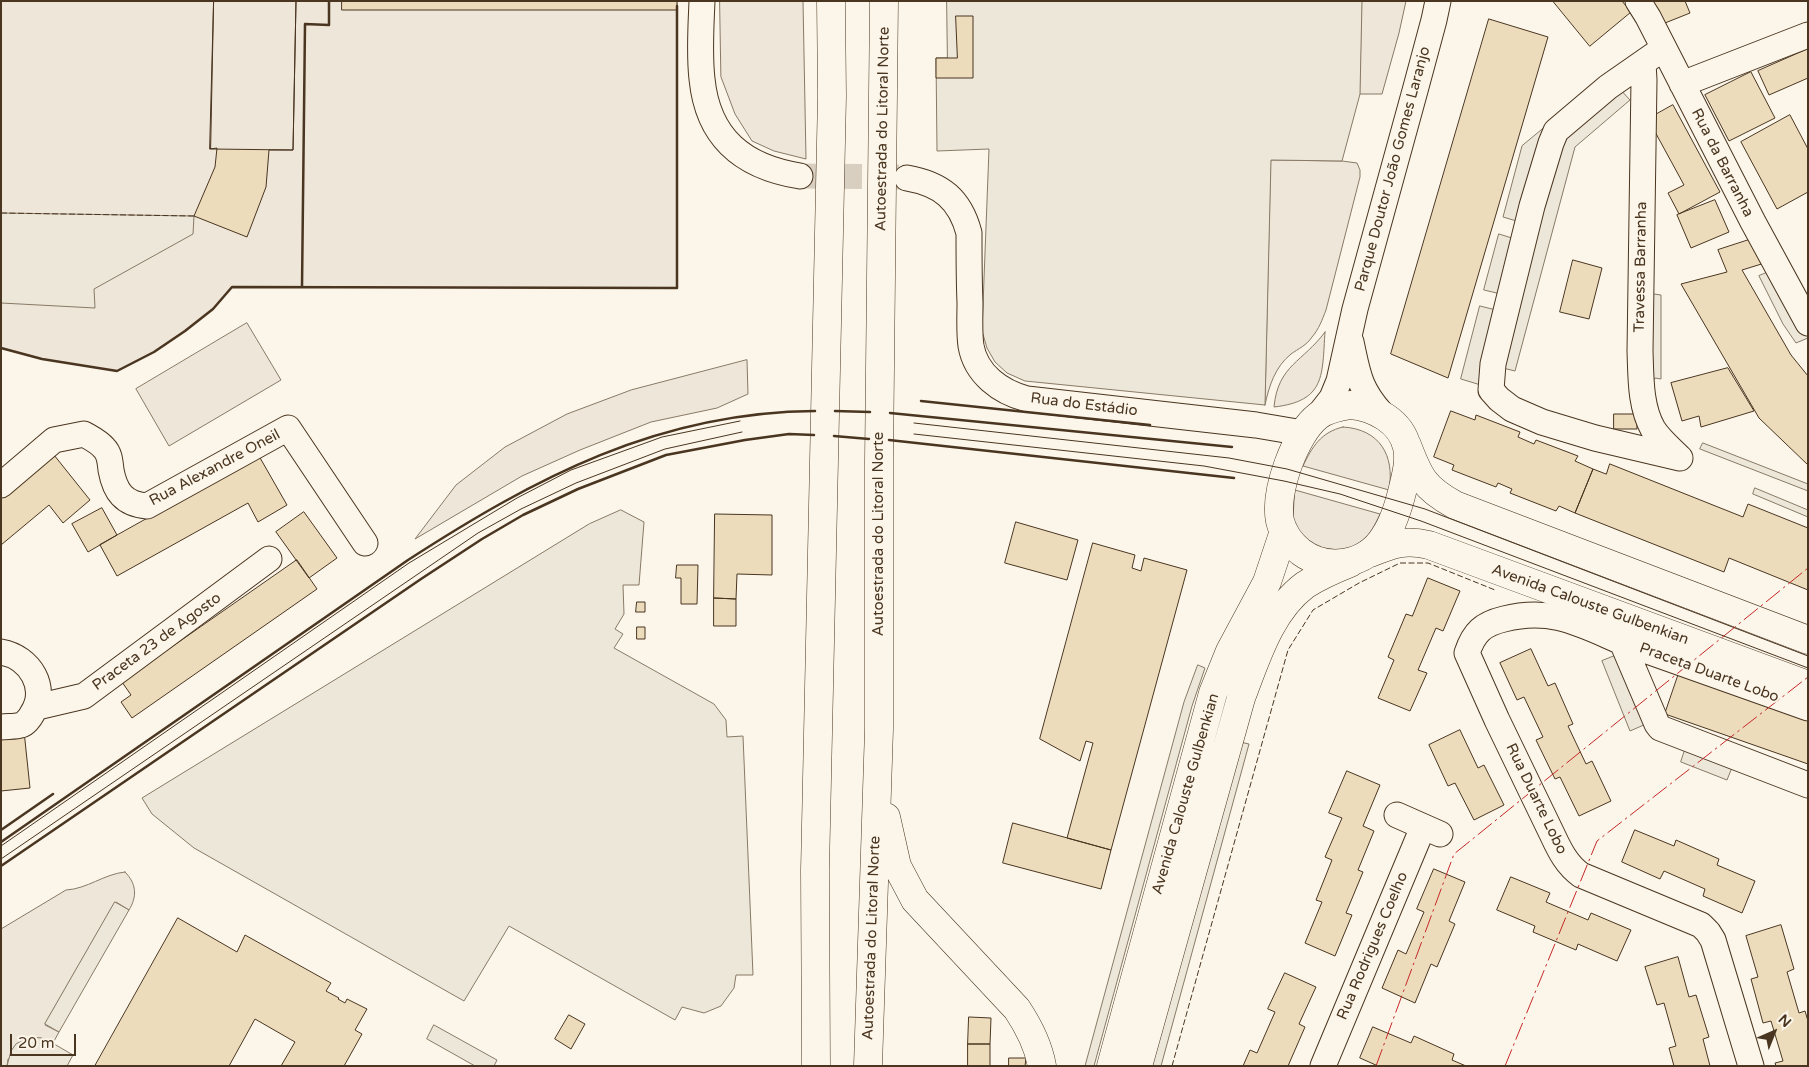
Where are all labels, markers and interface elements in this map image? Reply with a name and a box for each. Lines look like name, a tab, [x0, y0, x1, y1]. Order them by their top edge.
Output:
street label: Autoestrada do Litoral Norte	[872, 27, 894, 231]
street label: Parque Doutor João Gomes Laranjo	[1352, 45, 1434, 293]
street label: Rua da Barranha	[1687, 106, 1757, 220]
street label: Travessa Barranha	[1631, 201, 1651, 333]
street label: Rua do Estádio	[1029, 390, 1139, 420]
street label: Rua Alexandre Oneil	[147, 426, 283, 510]
street label: Autoestrada do Litoral Norte	[870, 432, 888, 636]
street label: Avenida Calouste Gulbenkian	[1489, 561, 1691, 649]
street label: Praceta 23 de Agosto	[89, 589, 225, 695]
street label: Praceta Duarte Lobo	[1637, 639, 1781, 707]
street label: Avenida Calouste Gulbenkian	[1149, 691, 1223, 897]
street label: Rua Duarte Lobo	[1501, 741, 1571, 857]
street label: Autoestrada do Litoral Norte	[859, 836, 885, 1040]
street label: Rua Rodrigues Coelho	[1334, 869, 1412, 1023]
north arrow	[1749, 1007, 1799, 1057]
text: N	[1775, 1011, 1795, 1031]
scale bar	[12, 1024, 79, 1056]
text: 20 m	[18, 1034, 55, 1052]

